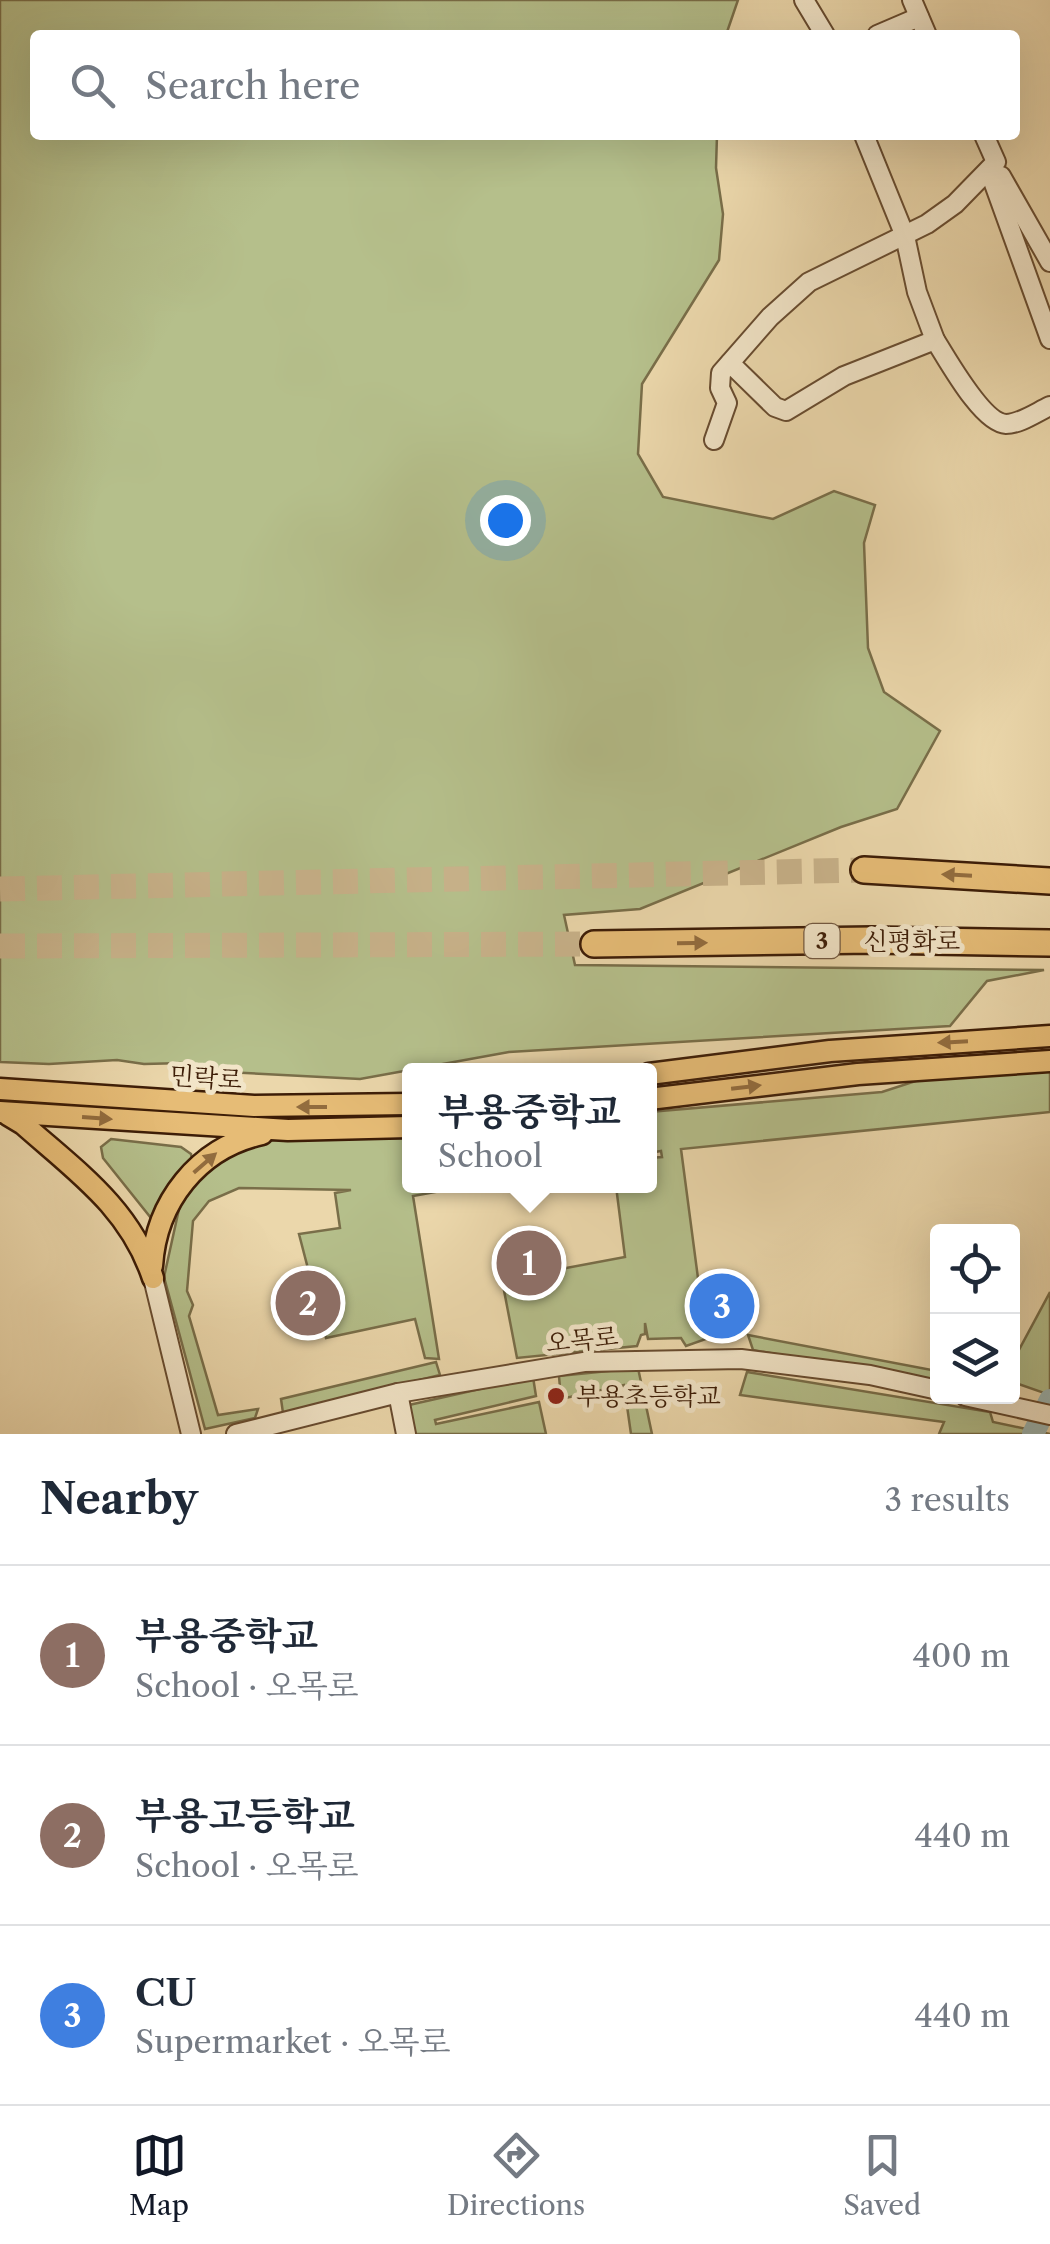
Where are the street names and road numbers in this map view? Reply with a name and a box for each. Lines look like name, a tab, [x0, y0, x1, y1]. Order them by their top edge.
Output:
road number: 3	[804, 924, 840, 958]
street label: 신평화로	[864, 926, 960, 957]
street label: 민락로	[169, 1060, 243, 1096]
street label: 오목로	[544, 1321, 620, 1359]

